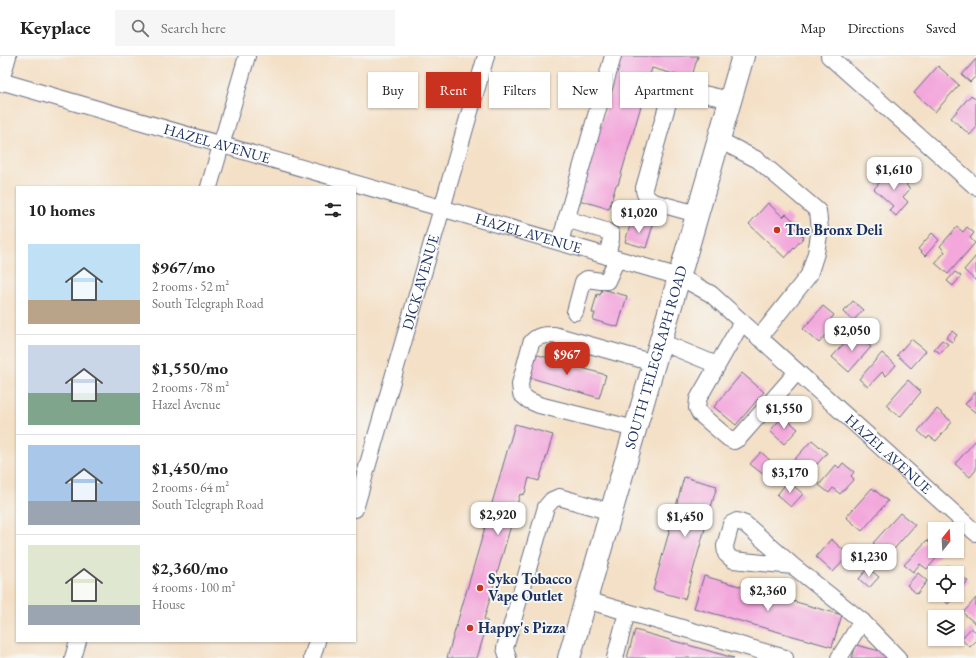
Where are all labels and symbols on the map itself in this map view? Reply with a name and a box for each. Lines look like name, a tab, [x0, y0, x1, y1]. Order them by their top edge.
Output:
street label: HAZEL AVENUE	[162, 119, 273, 168]
pin: $1,610	[861, 157, 927, 191]
pin: $1,020	[606, 200, 672, 234]
street label: HAZEL AVENUE	[473, 208, 585, 257]
place label: The Bronx Deli	[785, 220, 883, 239]
marker: The Bronx Deli	[772, 225, 782, 235]
street label: DICK AVENUE	[397, 232, 443, 332]
street label: SOUTH TELEGRAPH ROAD	[620, 263, 691, 451]
pin: $2,050	[819, 318, 885, 352]
pin: $967	[543, 342, 591, 376]
pin: $1,550	[751, 396, 817, 430]
street label: HAZEL AVENUE	[842, 410, 936, 498]
pin: $3,170	[757, 460, 823, 494]
pin: $2,920	[465, 502, 531, 536]
pin: $1,450	[652, 504, 718, 538]
north arrow	[928, 522, 964, 558]
pin: $1,230	[836, 544, 902, 578]
place label: Syko Tobacco Vape Outlet	[488, 569, 572, 605]
pin: $2,360	[735, 578, 801, 612]
marker: Syko Tobacco Vape Outlet	[475, 583, 485, 593]
place label: Happy's Pizza	[478, 618, 566, 637]
marker: Happy's Pizza	[465, 623, 475, 633]

